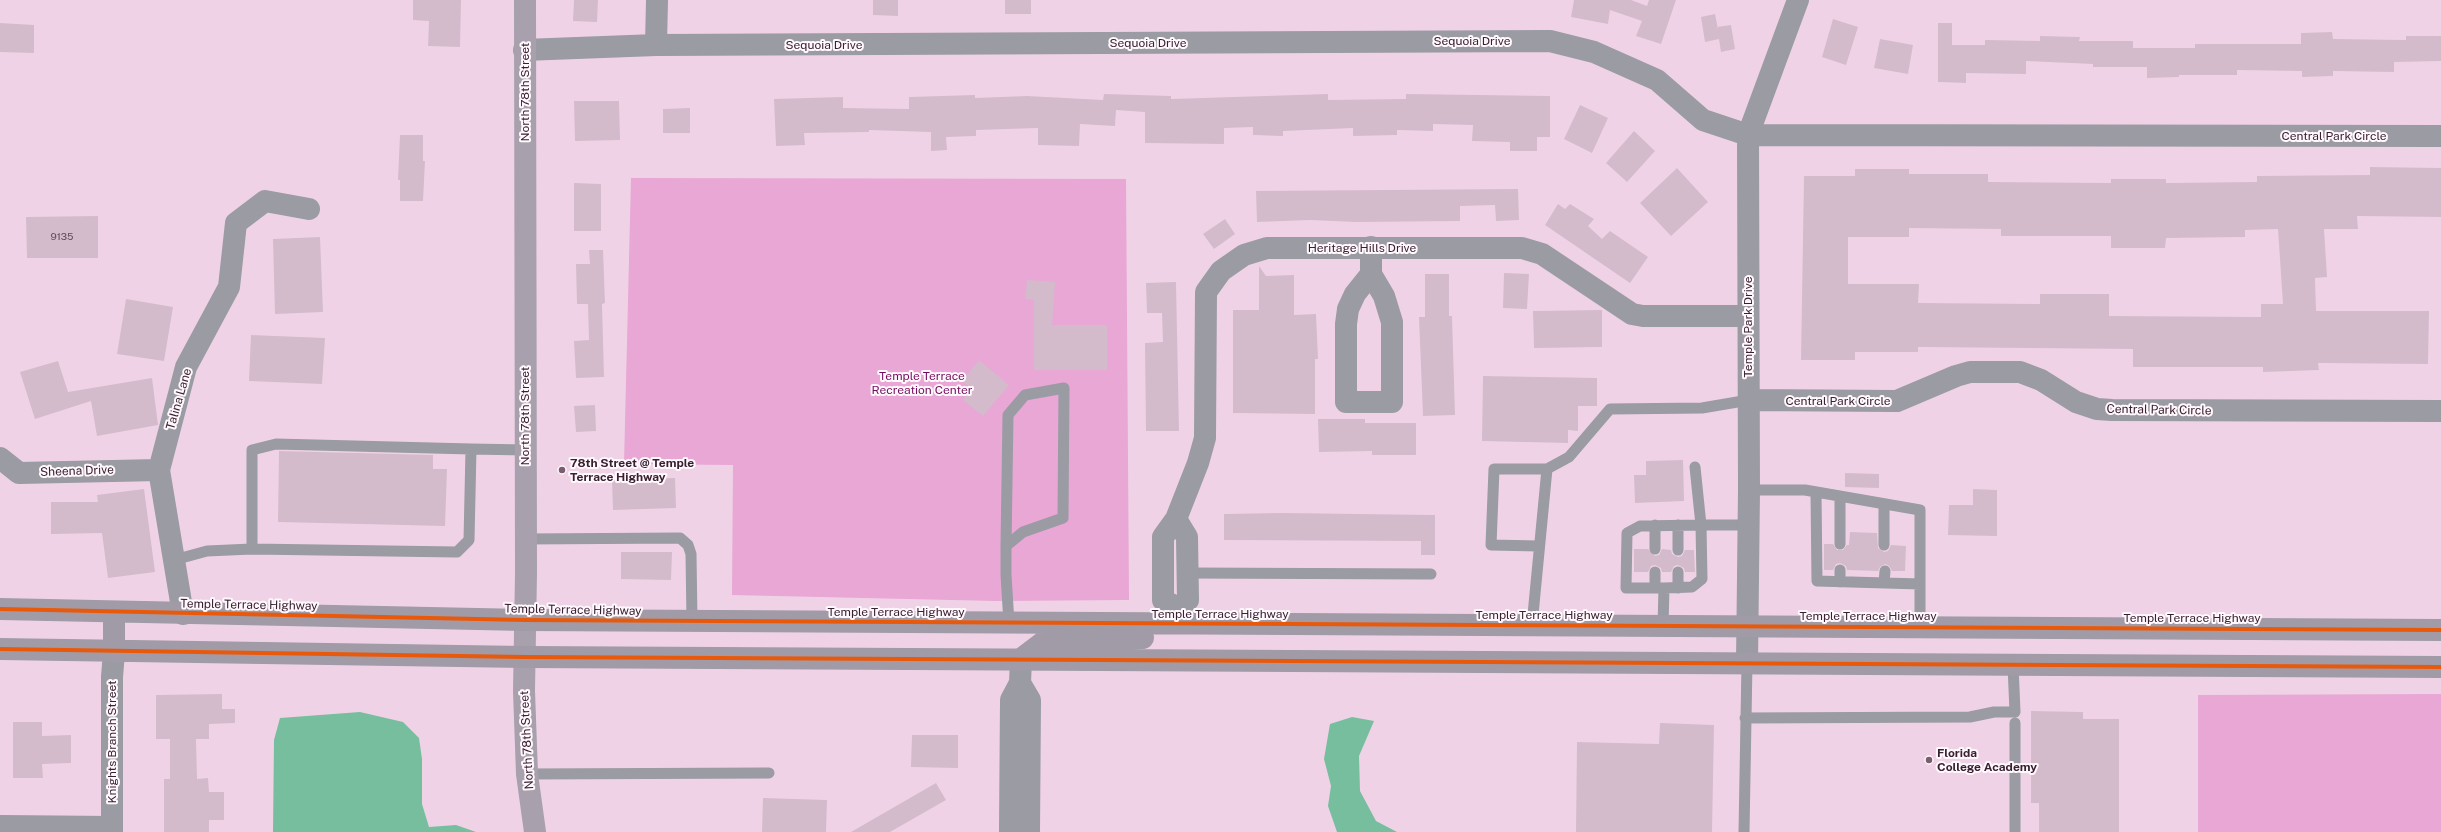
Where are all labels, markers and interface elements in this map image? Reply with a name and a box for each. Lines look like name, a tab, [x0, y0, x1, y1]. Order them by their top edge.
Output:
street label: Sequoia Drive	[1434, 34, 1510, 48]
street label: Sequoia Drive	[1110, 36, 1186, 50]
street label: Sequoia Drive	[786, 38, 862, 52]
street label: North 78th Street	[518, 42, 532, 142]
street label: Central Park Circle	[2281, 129, 2387, 143]
house number: 9135	[50, 231, 74, 243]
street label: Heritage Hills Drive	[1308, 241, 1416, 255]
street label: Temple Park Drive	[1741, 277, 1755, 377]
street label: North 78th Street	[518, 366, 532, 466]
street label: Talina Lane	[163, 367, 195, 431]
park label: Temple Terrace Recreation Center	[872, 369, 972, 397]
street label: Central Park Circle	[1785, 394, 1891, 408]
street label: Central Park Circle	[2106, 402, 2212, 418]
place label: 78th Street @ Temple Terrace Highway	[570, 456, 694, 484]
street label: Sheena Drive	[40, 463, 114, 479]
marker: 78th Street @ Temple Terrace Highway	[557, 465, 567, 475]
street label: Temple Terrace Highway	[180, 597, 318, 613]
street label: Temple Terrace Highway	[504, 602, 642, 618]
street label: Temple Terrace Highway	[827, 605, 965, 619]
street label: Temple Terrace Highway	[1151, 607, 1289, 621]
street label: Temple Terrace Highway	[1475, 608, 1613, 622]
street label: Temple Terrace Highway	[1799, 609, 1937, 623]
street label: Temple Terrace Highway	[2123, 611, 2261, 625]
street label: Knights Branch Street	[105, 680, 119, 804]
street label: North 78th Street	[517, 690, 537, 790]
place label: Florida College Academy	[1937, 746, 2037, 774]
marker: Florida College Academy	[1924, 755, 1934, 765]

